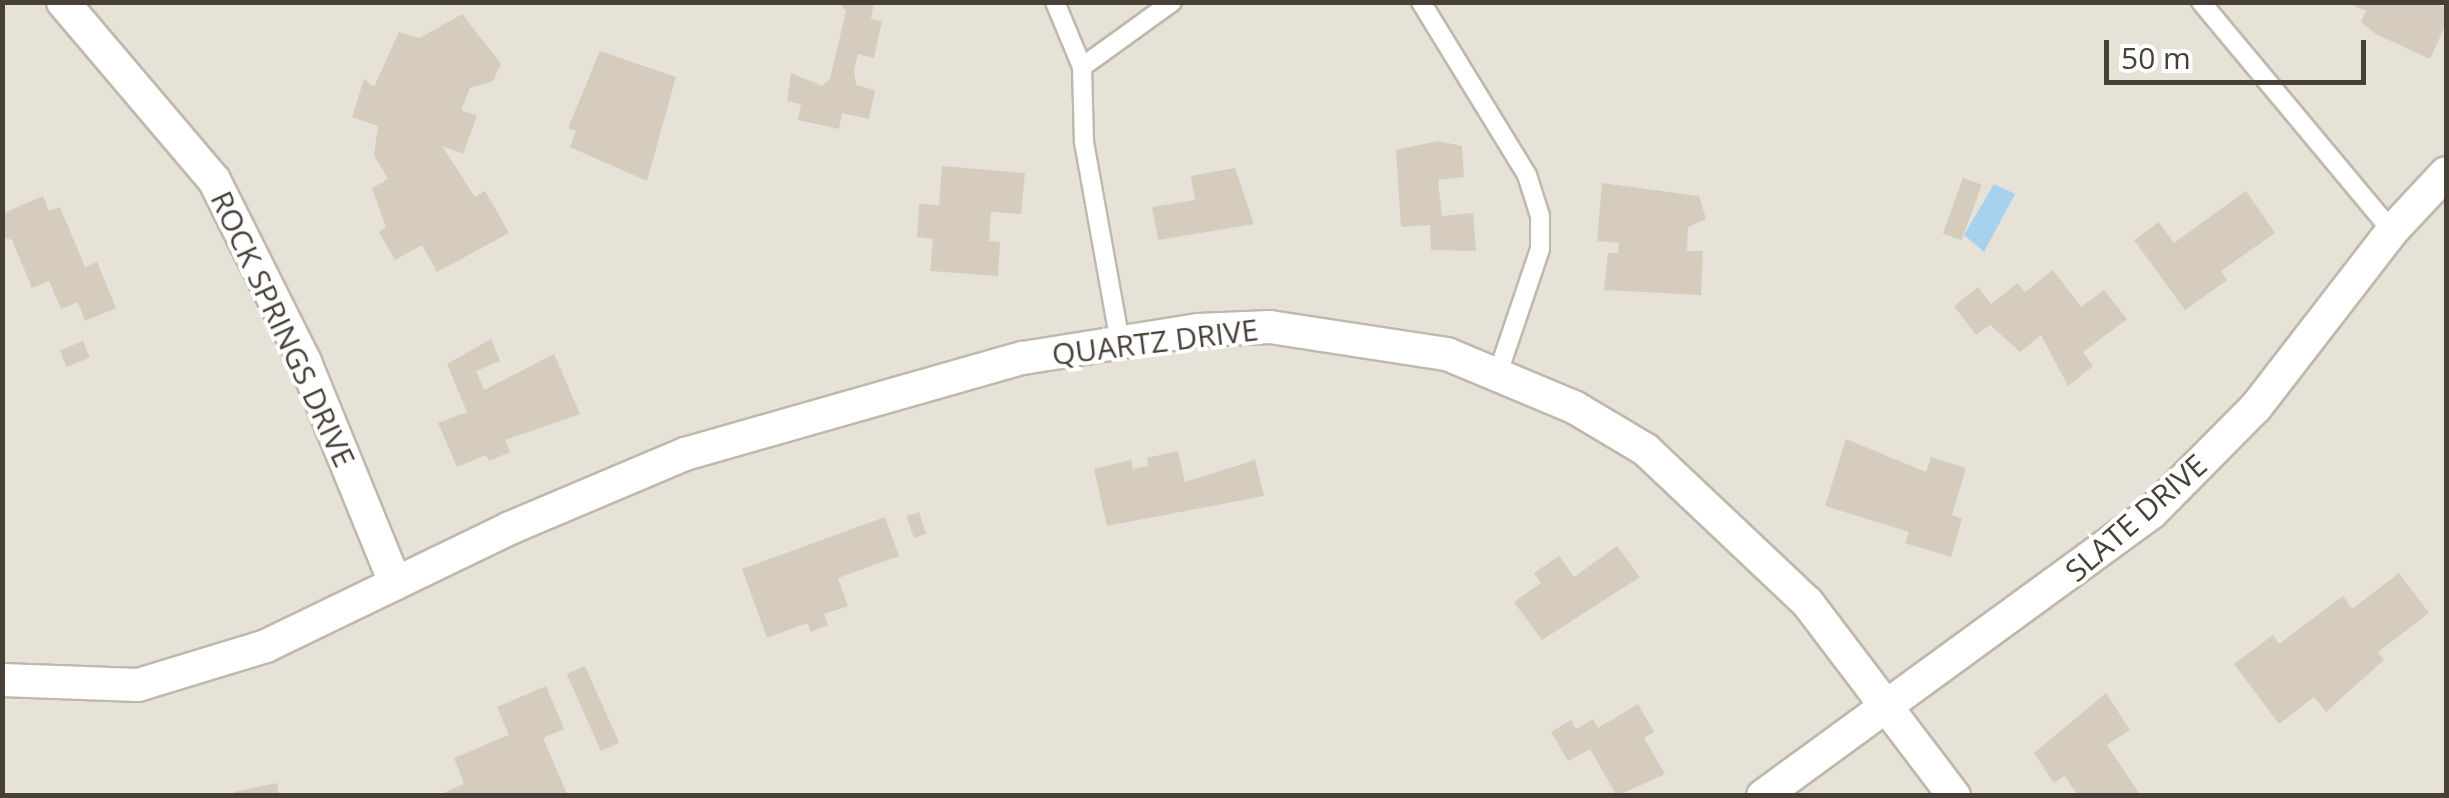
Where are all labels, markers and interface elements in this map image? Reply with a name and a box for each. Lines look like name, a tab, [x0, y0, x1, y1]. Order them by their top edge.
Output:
scale bar	[2109, 20, 2372, 82]
text: 50 m	[2121, 37, 2191, 78]
street label: ROCK SPRINGS DRIVE	[203, 185, 363, 473]
street label: QUARTZ DRIVE	[1050, 311, 1260, 373]
street label: SLATE DRIVE	[2058, 447, 2214, 589]

